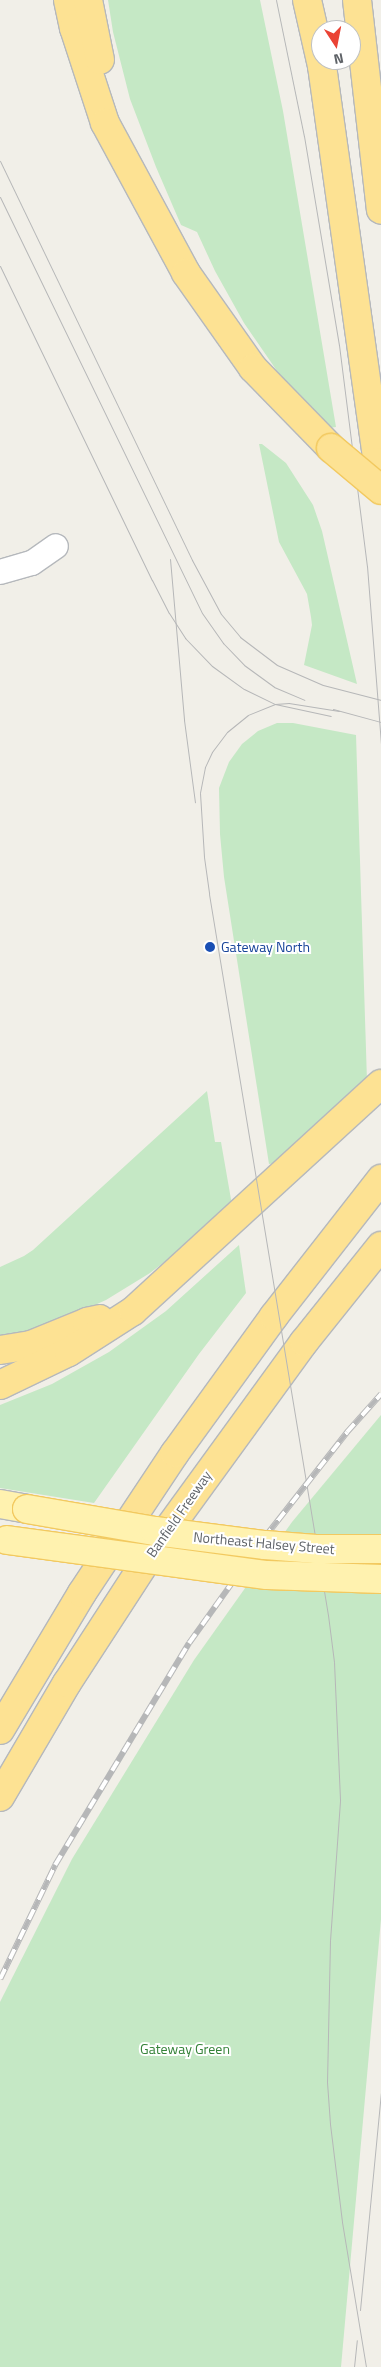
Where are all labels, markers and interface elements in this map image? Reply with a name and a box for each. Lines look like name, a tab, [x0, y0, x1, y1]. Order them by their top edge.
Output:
north arrow	[311, 20, 361, 70]
text: N	[332, 48, 346, 70]
place label: Gateway North	[221, 939, 310, 955]
marker: Gateway North	[203, 940, 217, 954]
street label: Banfield Freeway	[143, 1467, 215, 1561]
street label: Northeast Halsey Street	[193, 1528, 335, 1558]
park label: Gateway Green	[140, 2041, 230, 2057]

